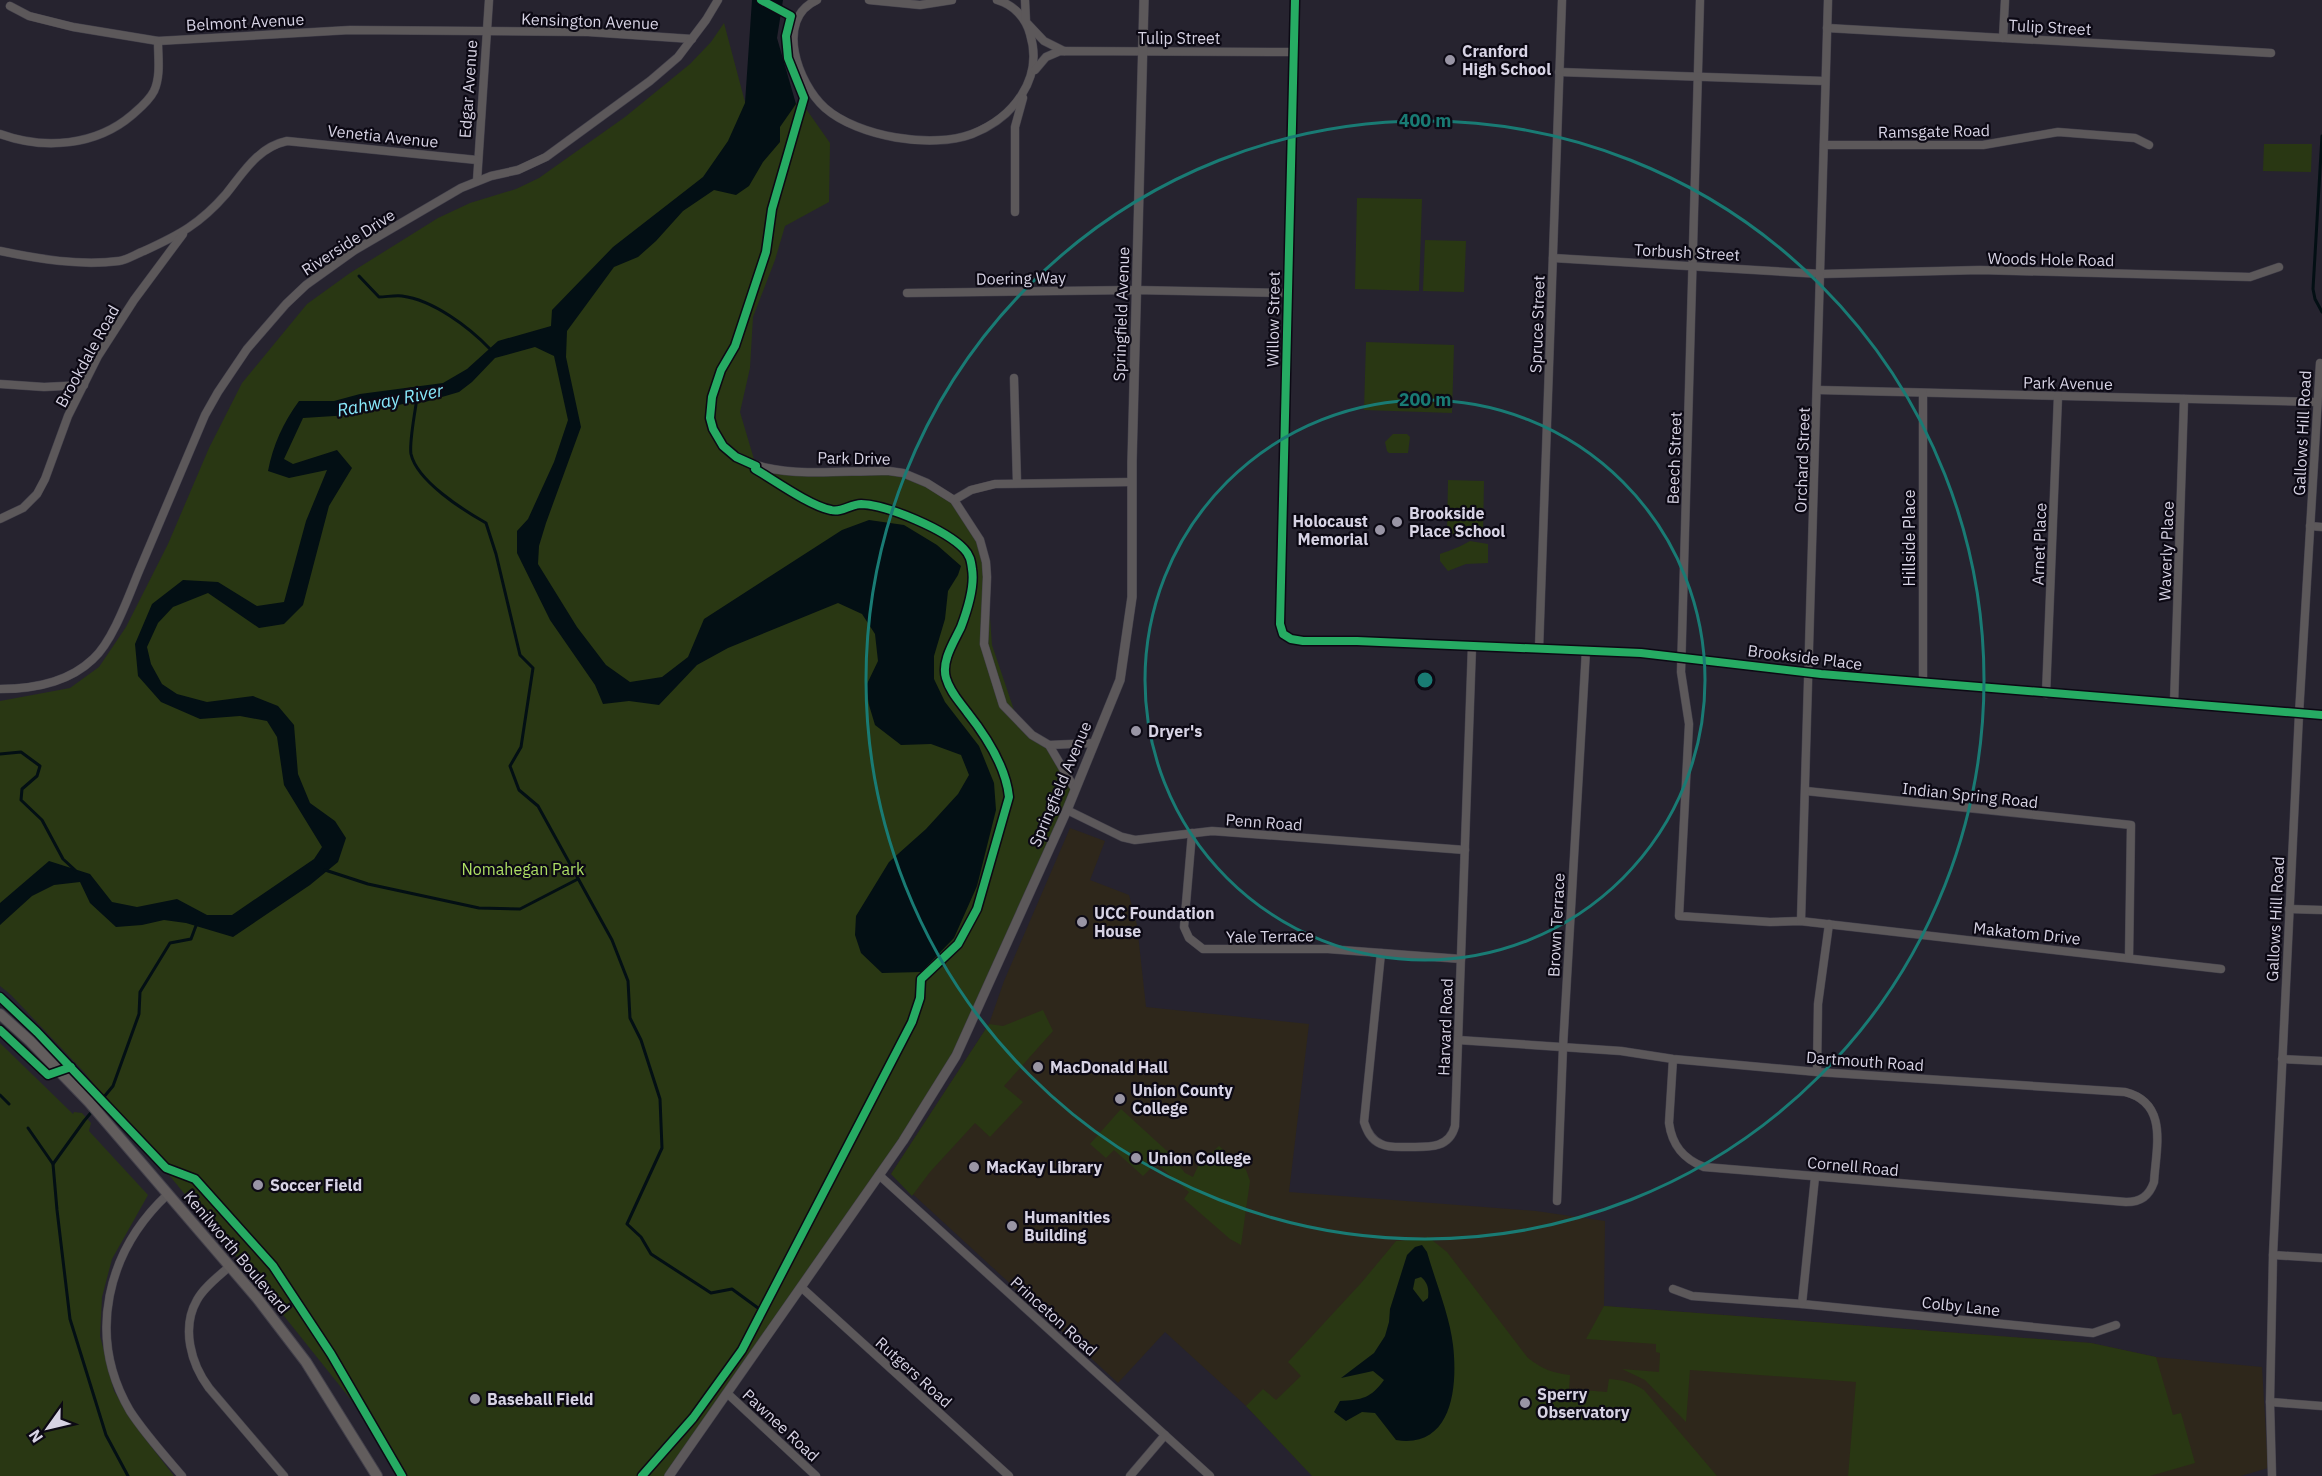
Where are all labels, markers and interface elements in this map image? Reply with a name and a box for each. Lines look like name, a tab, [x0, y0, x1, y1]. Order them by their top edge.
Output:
street label: Belmont Avenue	[185, 9, 305, 35]
street label: Kensington Avenue	[521, 9, 659, 33]
street label: Tulip Street	[2008, 15, 2092, 39]
street label: Tulip Street	[1138, 28, 1220, 48]
street label: Edgar Avenue	[455, 39, 481, 139]
place label: Cranford High School	[1462, 41, 1551, 79]
marker: Cranford High School	[1443, 53, 1457, 67]
text: 400 m	[1399, 109, 1451, 132]
street label: Venetia Avenue	[327, 120, 440, 152]
street label: Ramsgate Road	[1878, 120, 1990, 142]
street label: Riverside Drive	[298, 204, 399, 280]
street label: Torbush Street	[1634, 239, 1740, 265]
street label: Springfield Avenue	[1109, 246, 1133, 382]
street label: Woods Hole Road	[1987, 248, 2115, 270]
street label: Doering Way	[976, 267, 1066, 289]
street label: Willow Street	[1262, 271, 1284, 367]
street label: Spruce Street	[1525, 275, 1549, 373]
street label: Brookdale Road	[51, 301, 123, 411]
street label: Gallows Hill Road	[2289, 370, 2315, 496]
street label: Park Avenue	[2023, 372, 2113, 394]
water label: Rahway River	[335, 378, 446, 422]
text: 200 m	[1399, 388, 1451, 411]
street label: Orchard Street	[1790, 407, 1814, 513]
street label: Beech Street	[1662, 411, 1686, 505]
street label: Park Drive	[817, 447, 891, 469]
street label: Hillside Place	[1899, 489, 1919, 586]
street label: Waverly Place	[2154, 500, 2178, 601]
street label: Arnet Place	[2028, 502, 2050, 586]
place label: Brookside Place School	[1409, 503, 1505, 541]
place label: Holocaust Memorial	[1293, 511, 1368, 549]
marker: Brookside Place School	[1390, 515, 1404, 529]
marker: Holocaust Memorial	[1373, 523, 1387, 537]
street label: Brookside Place	[1747, 640, 1864, 674]
centre of rings	[1415, 670, 1435, 690]
street label: Springfield Avenue	[1024, 718, 1096, 850]
place label: Dryer's	[1148, 721, 1202, 741]
marker: Dryer's	[1129, 724, 1143, 738]
street label: Indian Spring Road	[1901, 778, 2039, 812]
street label: Penn Road	[1225, 809, 1303, 835]
street label: Gallows Hill Road	[2262, 856, 2288, 982]
park label: Nomahegan Park	[462, 859, 585, 879]
street label: Brown Terrace	[1543, 872, 1569, 978]
place label: UCC Foundation House	[1094, 903, 1214, 941]
marker: UCC Foundation House	[1075, 915, 1089, 929]
street label: Makatom Drive	[1972, 917, 2082, 949]
street label: Yale Terrace	[1226, 925, 1314, 947]
street label: Harvard Road	[1433, 978, 1457, 1076]
street label: Dartmouth Road	[1805, 1047, 1925, 1075]
place label: MacDonald Hall	[1050, 1057, 1168, 1077]
marker: MacDonald Hall	[1031, 1060, 1045, 1074]
place label: Union County College	[1132, 1080, 1233, 1118]
marker: Union County College	[1113, 1092, 1127, 1106]
place label: Union College	[1148, 1148, 1251, 1168]
marker: Union College	[1129, 1151, 1143, 1165]
street label: Cornell Road	[1806, 1152, 1900, 1180]
place label: MacKay Library	[986, 1157, 1102, 1177]
marker: MacKay Library	[967, 1160, 981, 1174]
place label: Soccer Field	[270, 1175, 362, 1195]
marker: Soccer Field	[251, 1178, 265, 1192]
street label: Kenilworth Boulevard	[180, 1186, 294, 1318]
place label: Humanities Building	[1024, 1207, 1110, 1245]
marker: Humanities Building	[1005, 1219, 1019, 1233]
street label: Princeton Road	[1007, 1272, 1101, 1360]
street label: Colby Lane	[1921, 1292, 2001, 1320]
street label: Rutgers Road	[872, 1332, 956, 1412]
street label: Pawnee Road	[739, 1384, 823, 1466]
place label: Sperry Observatory	[1537, 1384, 1630, 1422]
place label: Baseball Field	[487, 1389, 594, 1409]
marker: Baseball Field	[468, 1392, 482, 1406]
marker: Sperry Observatory	[1518, 1396, 1532, 1410]
north arrow	[18, 1398, 78, 1458]
text: N	[24, 1426, 47, 1447]

